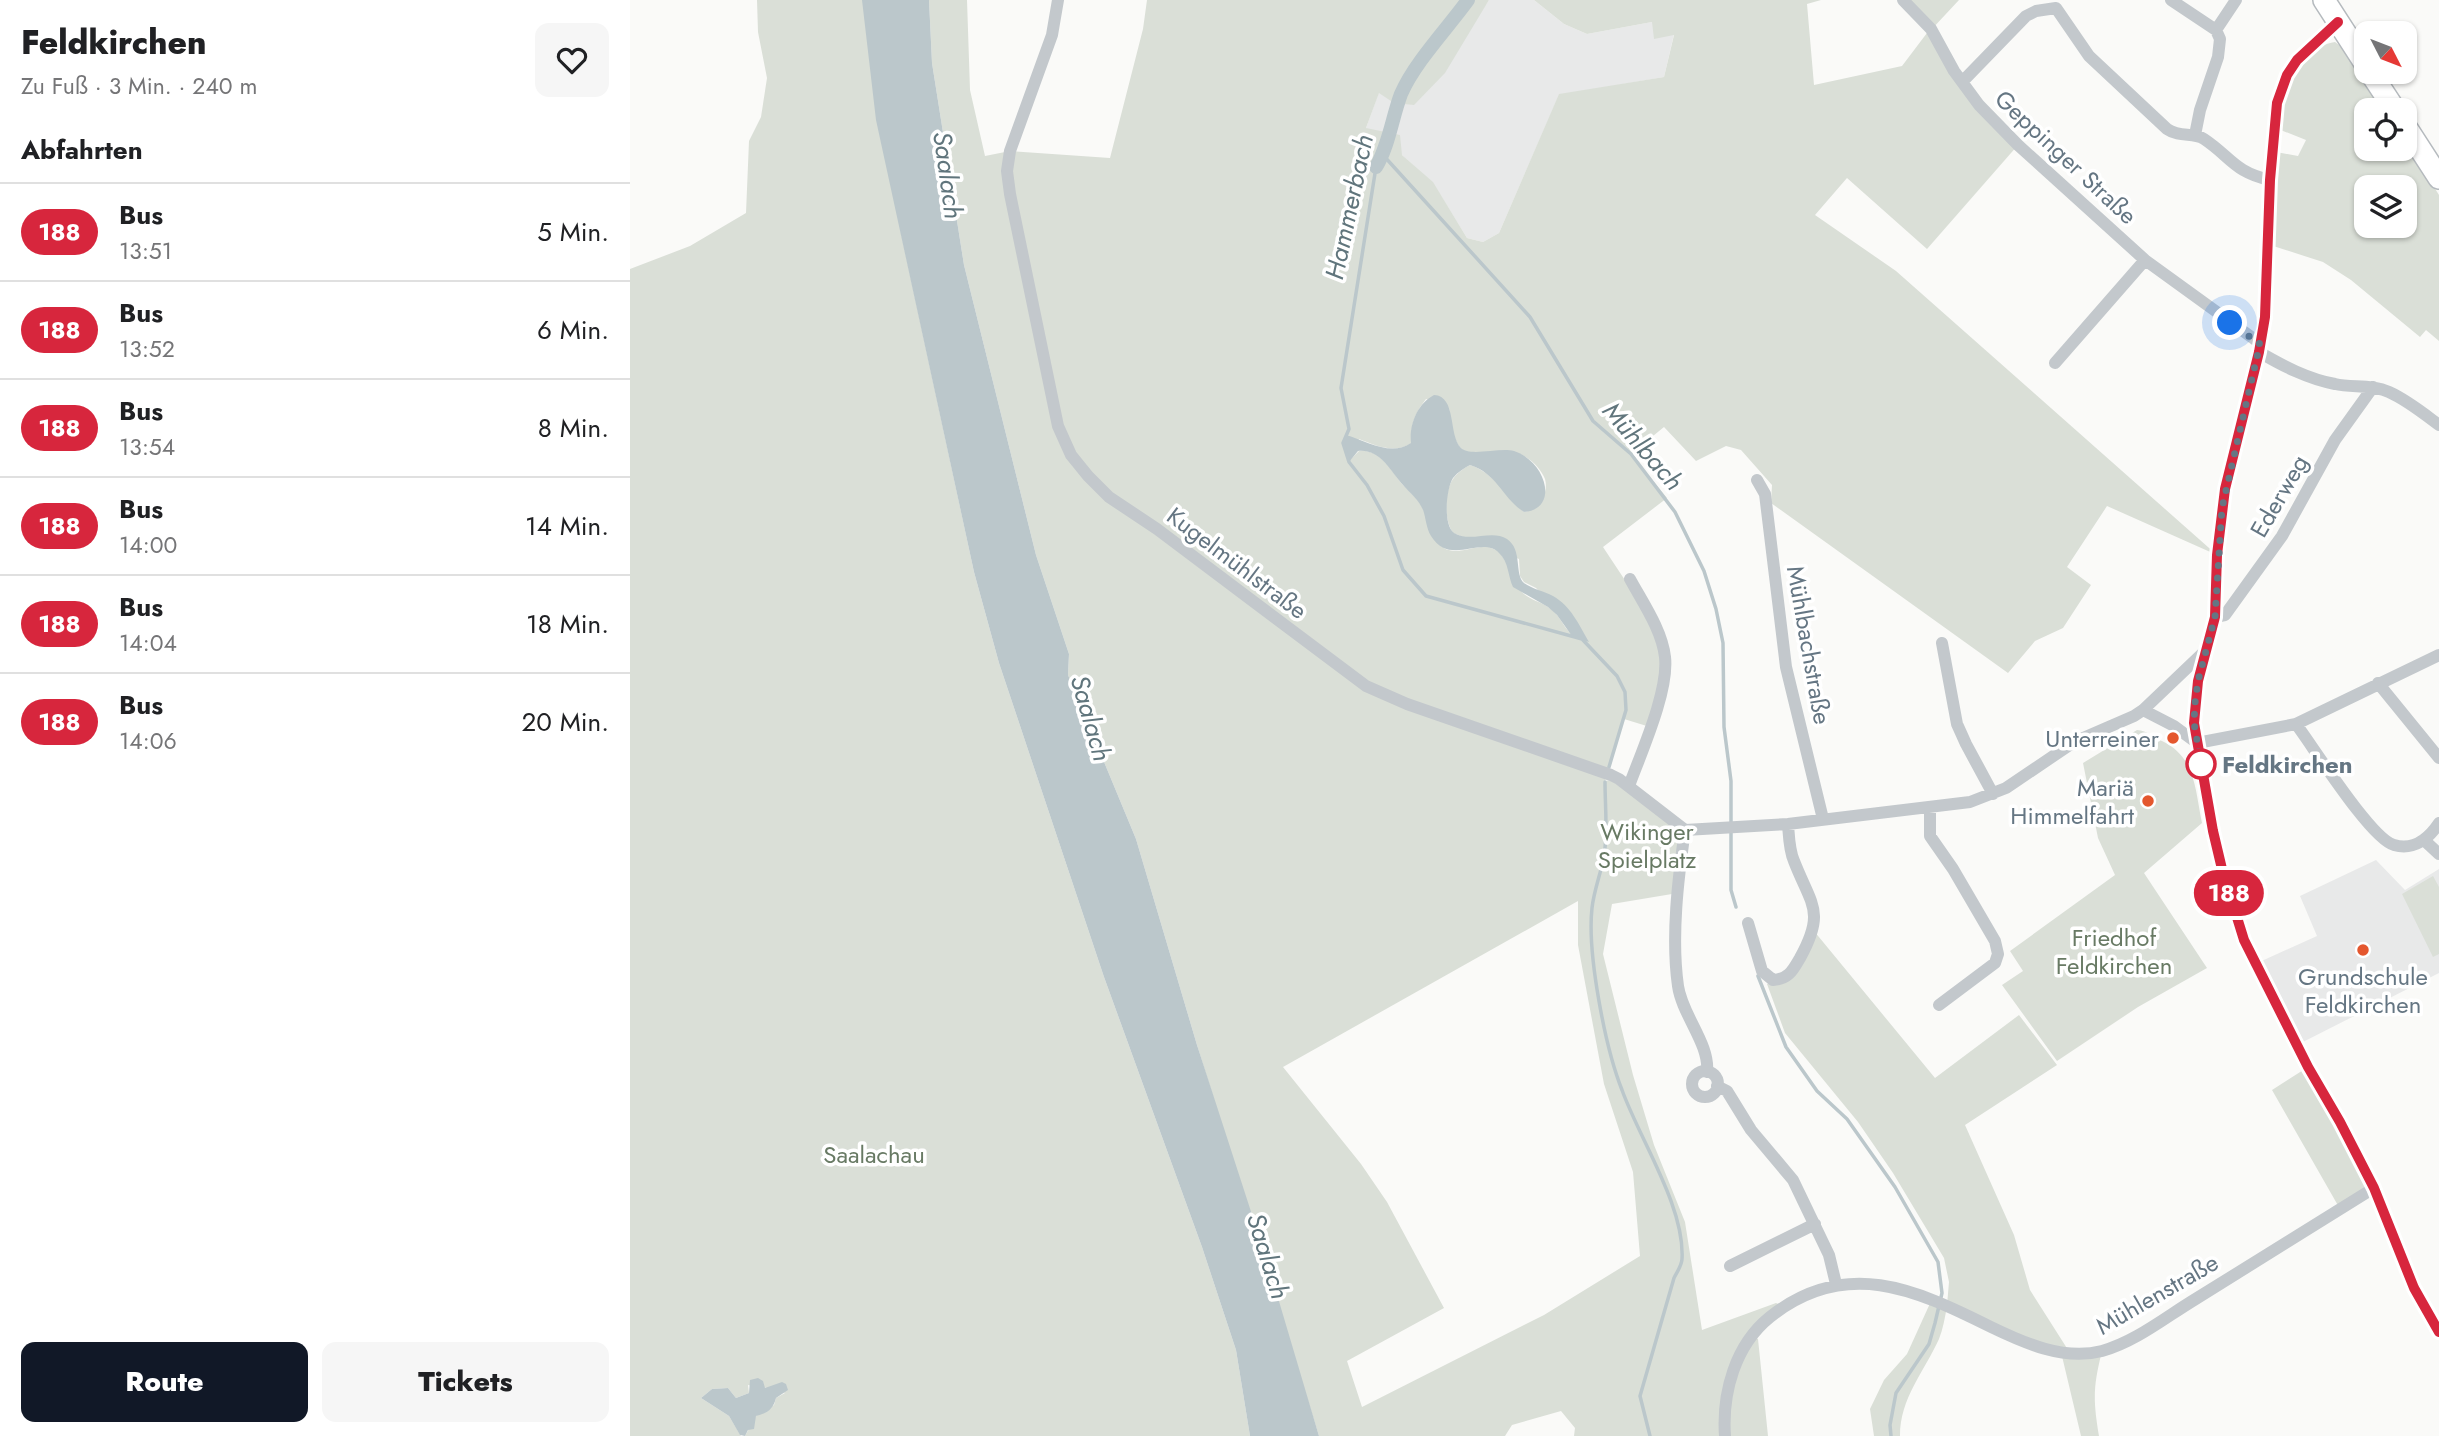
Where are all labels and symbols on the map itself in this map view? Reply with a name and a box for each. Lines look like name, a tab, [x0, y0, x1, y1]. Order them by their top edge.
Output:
north arrow	[2354, 21, 2417, 84]
street label: Geppinger Straße	[1987, 82, 2145, 232]
water label: Saalach	[923, 129, 973, 221]
water label: Hammerbach	[1315, 131, 1383, 283]
your location	[2212, 305, 2247, 340]
water label: Mühlbach	[1594, 393, 1692, 499]
street label: Ederweg	[2241, 448, 2317, 544]
street label: Kugelmühlstraße	[1160, 499, 1314, 627]
street label: Mühlbachstraße	[1778, 563, 1840, 727]
water label: Saalach	[1061, 670, 1121, 766]
place label: Unterreiner	[2045, 721, 2160, 756]
marker: Unterreiner	[2165, 730, 2181, 746]
place label: Feldkirchen	[2222, 747, 2353, 782]
marker: Feldkirchen	[2186, 749, 2216, 779]
place label: Mariä Himmelfahrt	[2010, 770, 2134, 833]
marker: Mariä Himmelfahrt	[2140, 793, 2156, 809]
park label: Wikinger Spielplatz	[1598, 814, 1696, 877]
line badge: 188	[2189, 870, 2269, 916]
park label: Friedhof Feldkirchen	[2056, 920, 2172, 983]
marker: Grundschule Feldkirchen	[2355, 942, 2371, 958]
place label: Grundschule Feldkirchen	[2298, 959, 2428, 1022]
park label: Saalachau	[823, 1137, 925, 1172]
water label: Saalach	[1237, 1208, 1299, 1304]
street label: Mühlenstraße	[2089, 1245, 2225, 1343]

